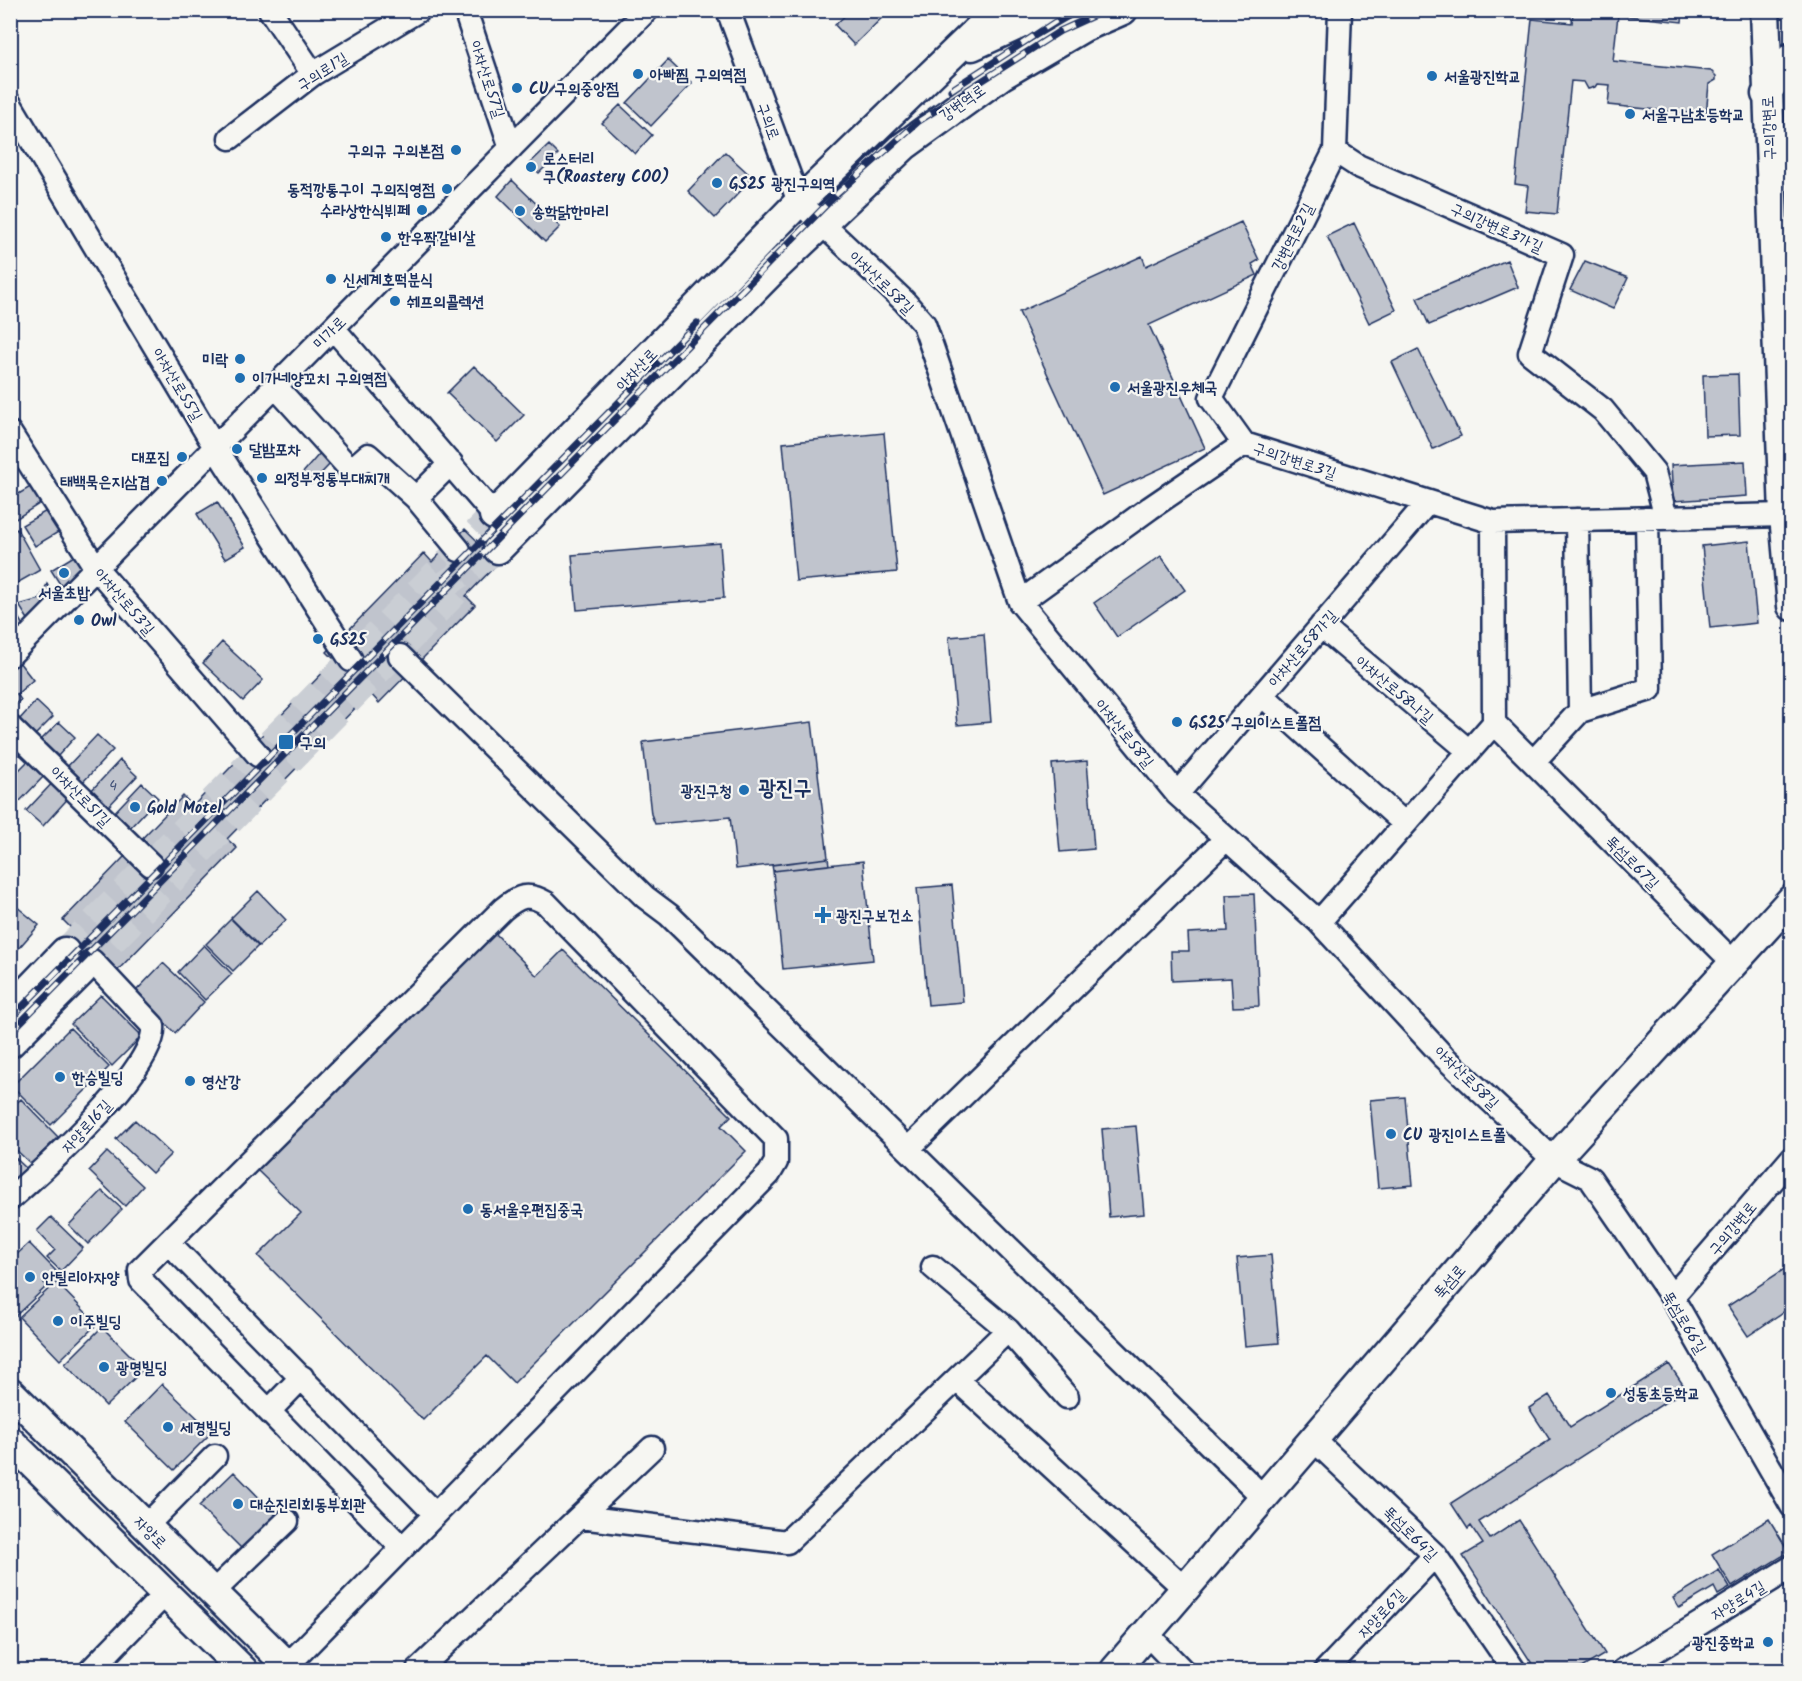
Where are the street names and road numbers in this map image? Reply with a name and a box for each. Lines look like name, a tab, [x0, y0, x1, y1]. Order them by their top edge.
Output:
street label: 아차산로57길	[462, 37, 511, 122]
street label: 구의로1길	[292, 46, 353, 98]
street label: 강변역로	[935, 78, 991, 128]
street label: 구의강변로	[1756, 95, 1783, 161]
street label: 구의로	[749, 99, 786, 144]
street label: 구의강변로3가길	[1446, 197, 1547, 260]
street label: 강변역로2길	[1265, 199, 1321, 276]
street label: 아차산로58길	[843, 245, 919, 321]
street label: 미가로	[308, 311, 353, 356]
street label: 아차산로55길	[145, 343, 208, 426]
street label: 아차산로	[610, 343, 664, 397]
street label: 구의강변로3길	[1250, 436, 1340, 487]
street label: 아차산로53길	[87, 563, 160, 641]
street label: 아차산로58가길	[1262, 605, 1344, 693]
street label: 아차산로58나길	[1349, 650, 1439, 730]
street label: 아차산로58길	[1088, 694, 1160, 774]
street label: 아차산로51길	[44, 761, 116, 834]
street label: 뚝섬로67길	[1599, 830, 1665, 896]
street label: 아차산로58길	[1428, 1040, 1504, 1116]
street label: 자양로16길	[56, 1094, 118, 1160]
street label: 구의강변로	[1703, 1196, 1763, 1262]
street label: 뚝섬로	[1428, 1259, 1472, 1305]
street label: 뚝섬로66길	[1655, 1287, 1712, 1359]
street label: 뚝섬로64길	[1377, 1501, 1443, 1567]
street label: 자양로	[127, 1511, 172, 1556]
street label: 자양로4길	[1707, 1575, 1771, 1628]
street label: 자양로6길	[1352, 1583, 1412, 1645]

